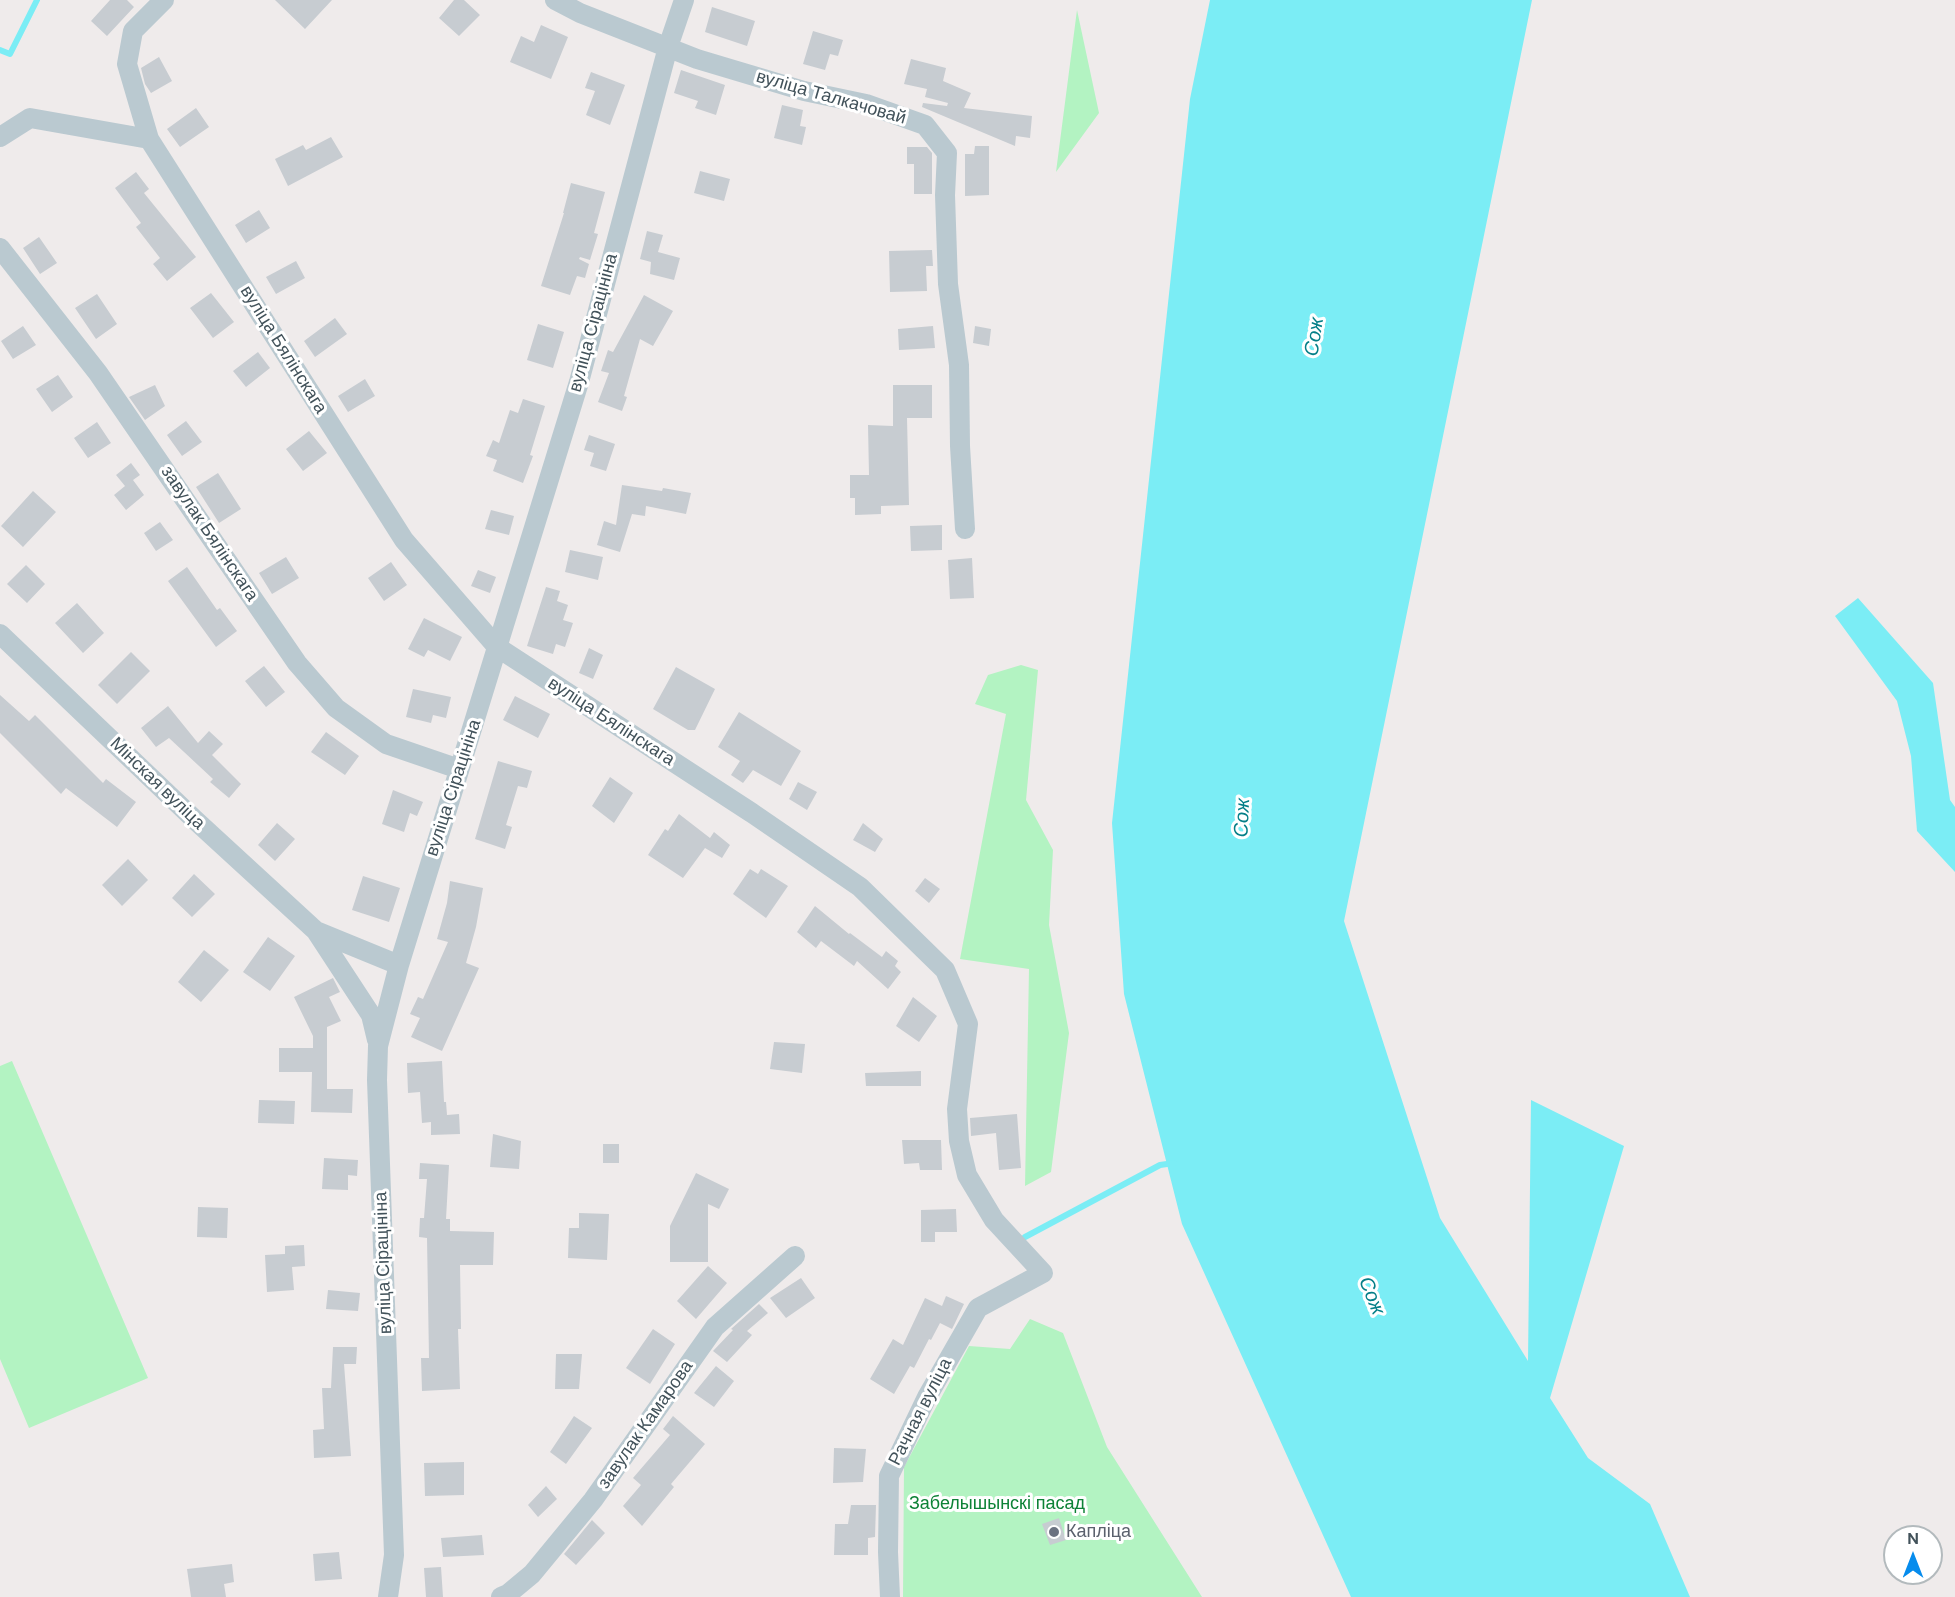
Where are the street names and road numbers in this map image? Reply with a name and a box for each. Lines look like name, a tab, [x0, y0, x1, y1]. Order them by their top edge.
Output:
street label: вуліца Талкачовай	[754, 66, 908, 130]
street label: вуліца Сірацініна	[565, 251, 623, 395]
street label: вуліца Бялінскага	[235, 282, 331, 418]
street label: завулак Бялінскага	[156, 462, 262, 606]
street label: вуліца Бялінскага	[544, 673, 678, 771]
street label: вуліца Сірацініна	[422, 717, 486, 859]
street label: Мінская вуліца	[105, 733, 209, 835]
street label: вуліца Сірацініна	[371, 1191, 397, 1335]
street label: Рачная вуліца	[885, 1355, 957, 1469]
street label: завулак Камарова	[594, 1357, 698, 1493]

